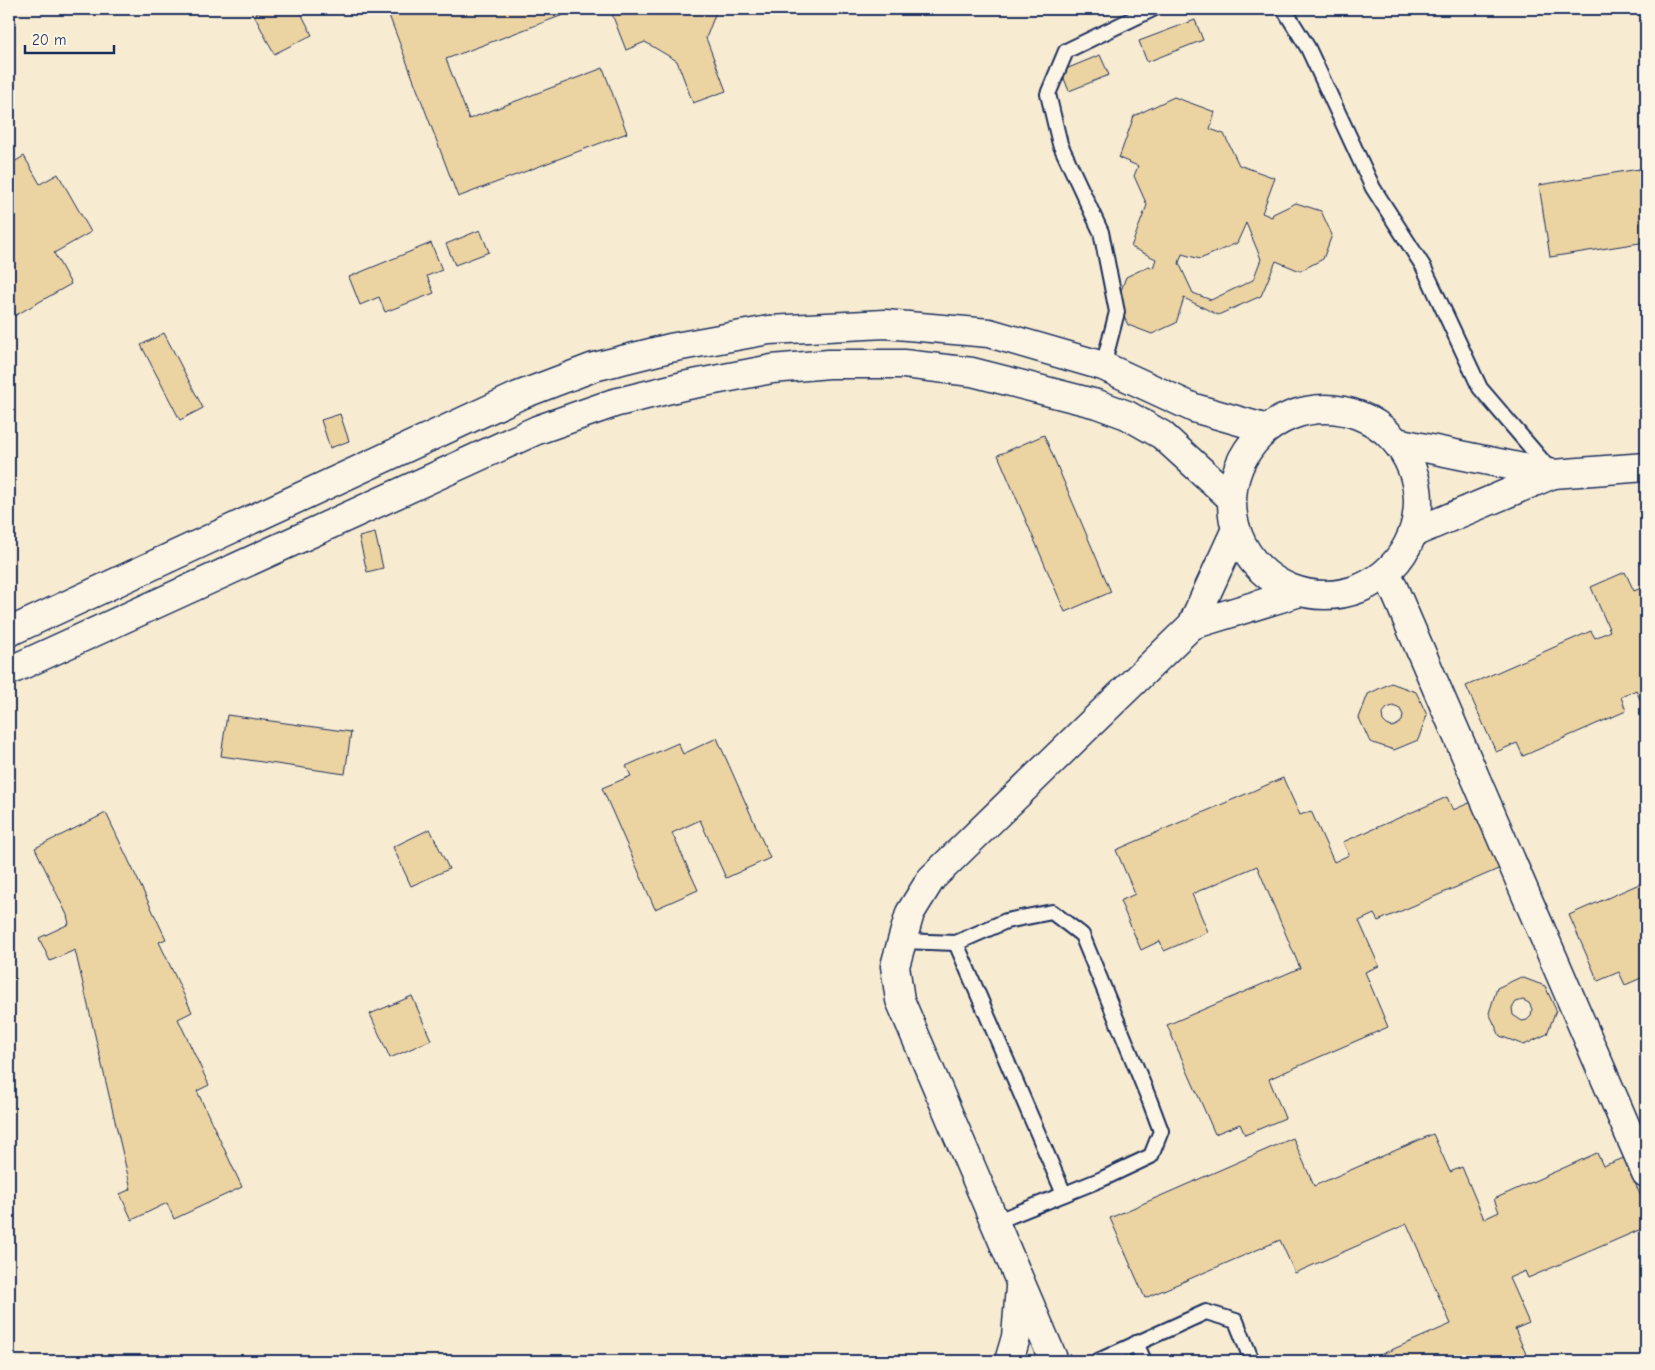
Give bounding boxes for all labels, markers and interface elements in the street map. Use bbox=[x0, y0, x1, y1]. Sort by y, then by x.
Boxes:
scale bar bbox=[25, 22, 114, 54]
text: 20 m bbox=[32, 31, 66, 49]

